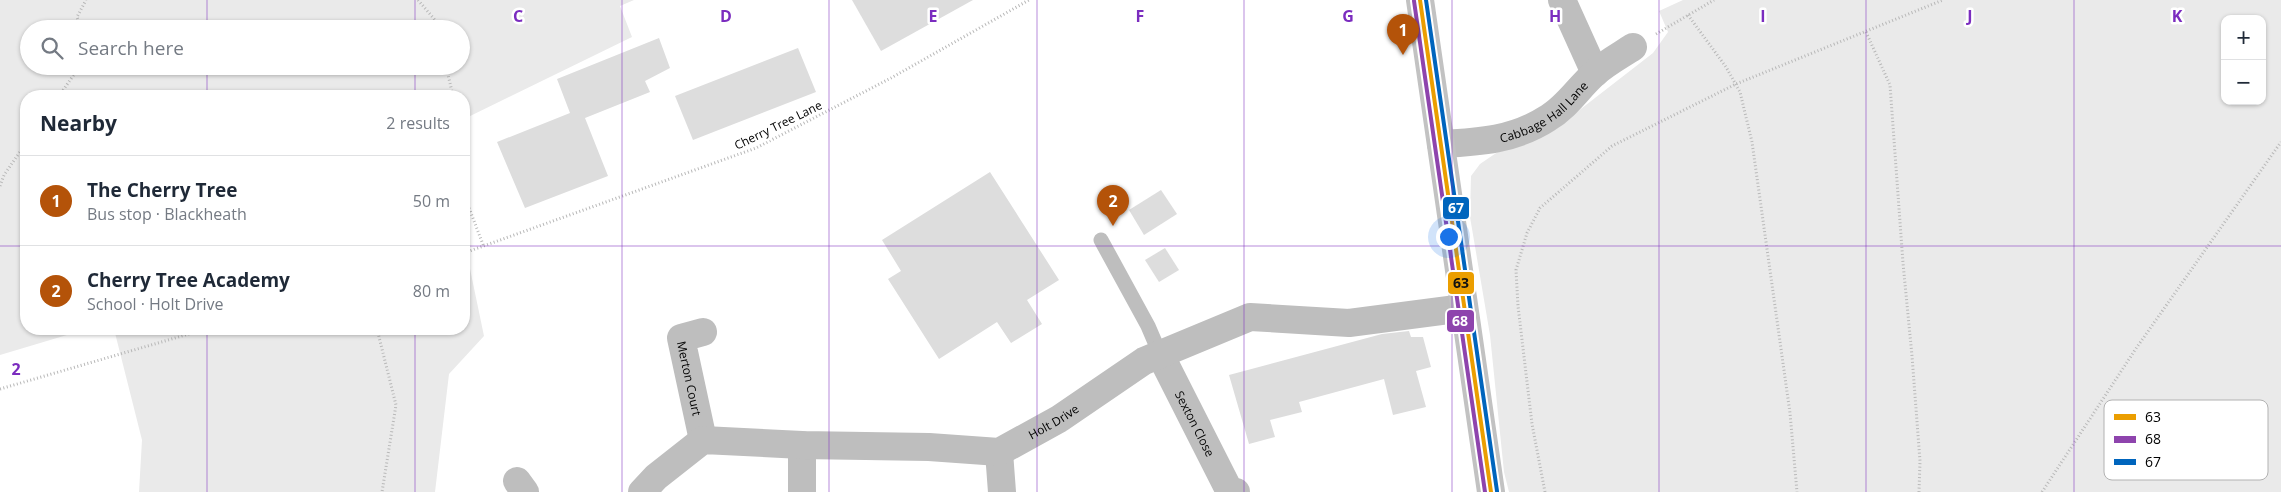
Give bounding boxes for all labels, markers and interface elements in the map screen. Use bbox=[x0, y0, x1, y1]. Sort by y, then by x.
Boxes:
text: C bbox=[513, 5, 523, 27]
text: D bbox=[720, 5, 732, 27]
text: E bbox=[929, 5, 938, 27]
text: F bbox=[1136, 5, 1144, 27]
text: G bbox=[1342, 5, 1354, 27]
text: H bbox=[1549, 5, 1561, 27]
text: I bbox=[1760, 5, 1766, 27]
text: J bbox=[1965, 5, 1973, 27]
text: K bbox=[2172, 5, 2183, 27]
pin: 1 bbox=[1387, 14, 1419, 55]
map controls bbox=[2221, 15, 2266, 105]
button: + bbox=[2221, 15, 2266, 60]
search box bbox=[20, 20, 470, 75]
icon: search bbox=[38, 34, 66, 62]
text: Search here bbox=[78, 35, 184, 61]
button: − bbox=[2221, 60, 2266, 105]
street label: Cabbage Hall Lane bbox=[1498, 77, 1592, 146]
street label: Cherry Tree Lane bbox=[731, 96, 825, 154]
text: Nearby bbox=[40, 109, 117, 137]
text: 2 results bbox=[386, 112, 450, 134]
text: The Cherry Tree bbox=[87, 177, 238, 203]
pin: 2 bbox=[1097, 185, 1129, 226]
text: 1 bbox=[51, 190, 61, 212]
text: 50 m bbox=[413, 190, 450, 212]
line badge: 67 bbox=[1442, 196, 1470, 220]
text: 67 bbox=[1448, 198, 1464, 217]
text: Bus stop · Blackheath bbox=[87, 203, 247, 225]
your location bbox=[1436, 224, 1462, 250]
text: Cherry Tree Academy bbox=[87, 267, 290, 293]
line badge: 63 bbox=[1447, 271, 1475, 295]
text: 63 bbox=[1453, 273, 1469, 292]
text: 2 bbox=[51, 280, 61, 302]
text: 80 m bbox=[413, 280, 450, 302]
text: School · Holt Drive bbox=[87, 293, 224, 315]
line badge: 68 bbox=[1446, 309, 1475, 333]
text: 68 bbox=[1452, 311, 1468, 330]
street label: Merton Court bbox=[673, 339, 706, 417]
text: 2 bbox=[11, 358, 21, 380]
street label: Sexton Close bbox=[1171, 388, 1219, 460]
street label: Holt Drive bbox=[1025, 400, 1082, 443]
legend bbox=[2104, 400, 2268, 480]
text: 63 bbox=[2145, 407, 2161, 426]
text: 68 bbox=[2145, 429, 2161, 448]
text: 67 bbox=[2145, 452, 2161, 471]

